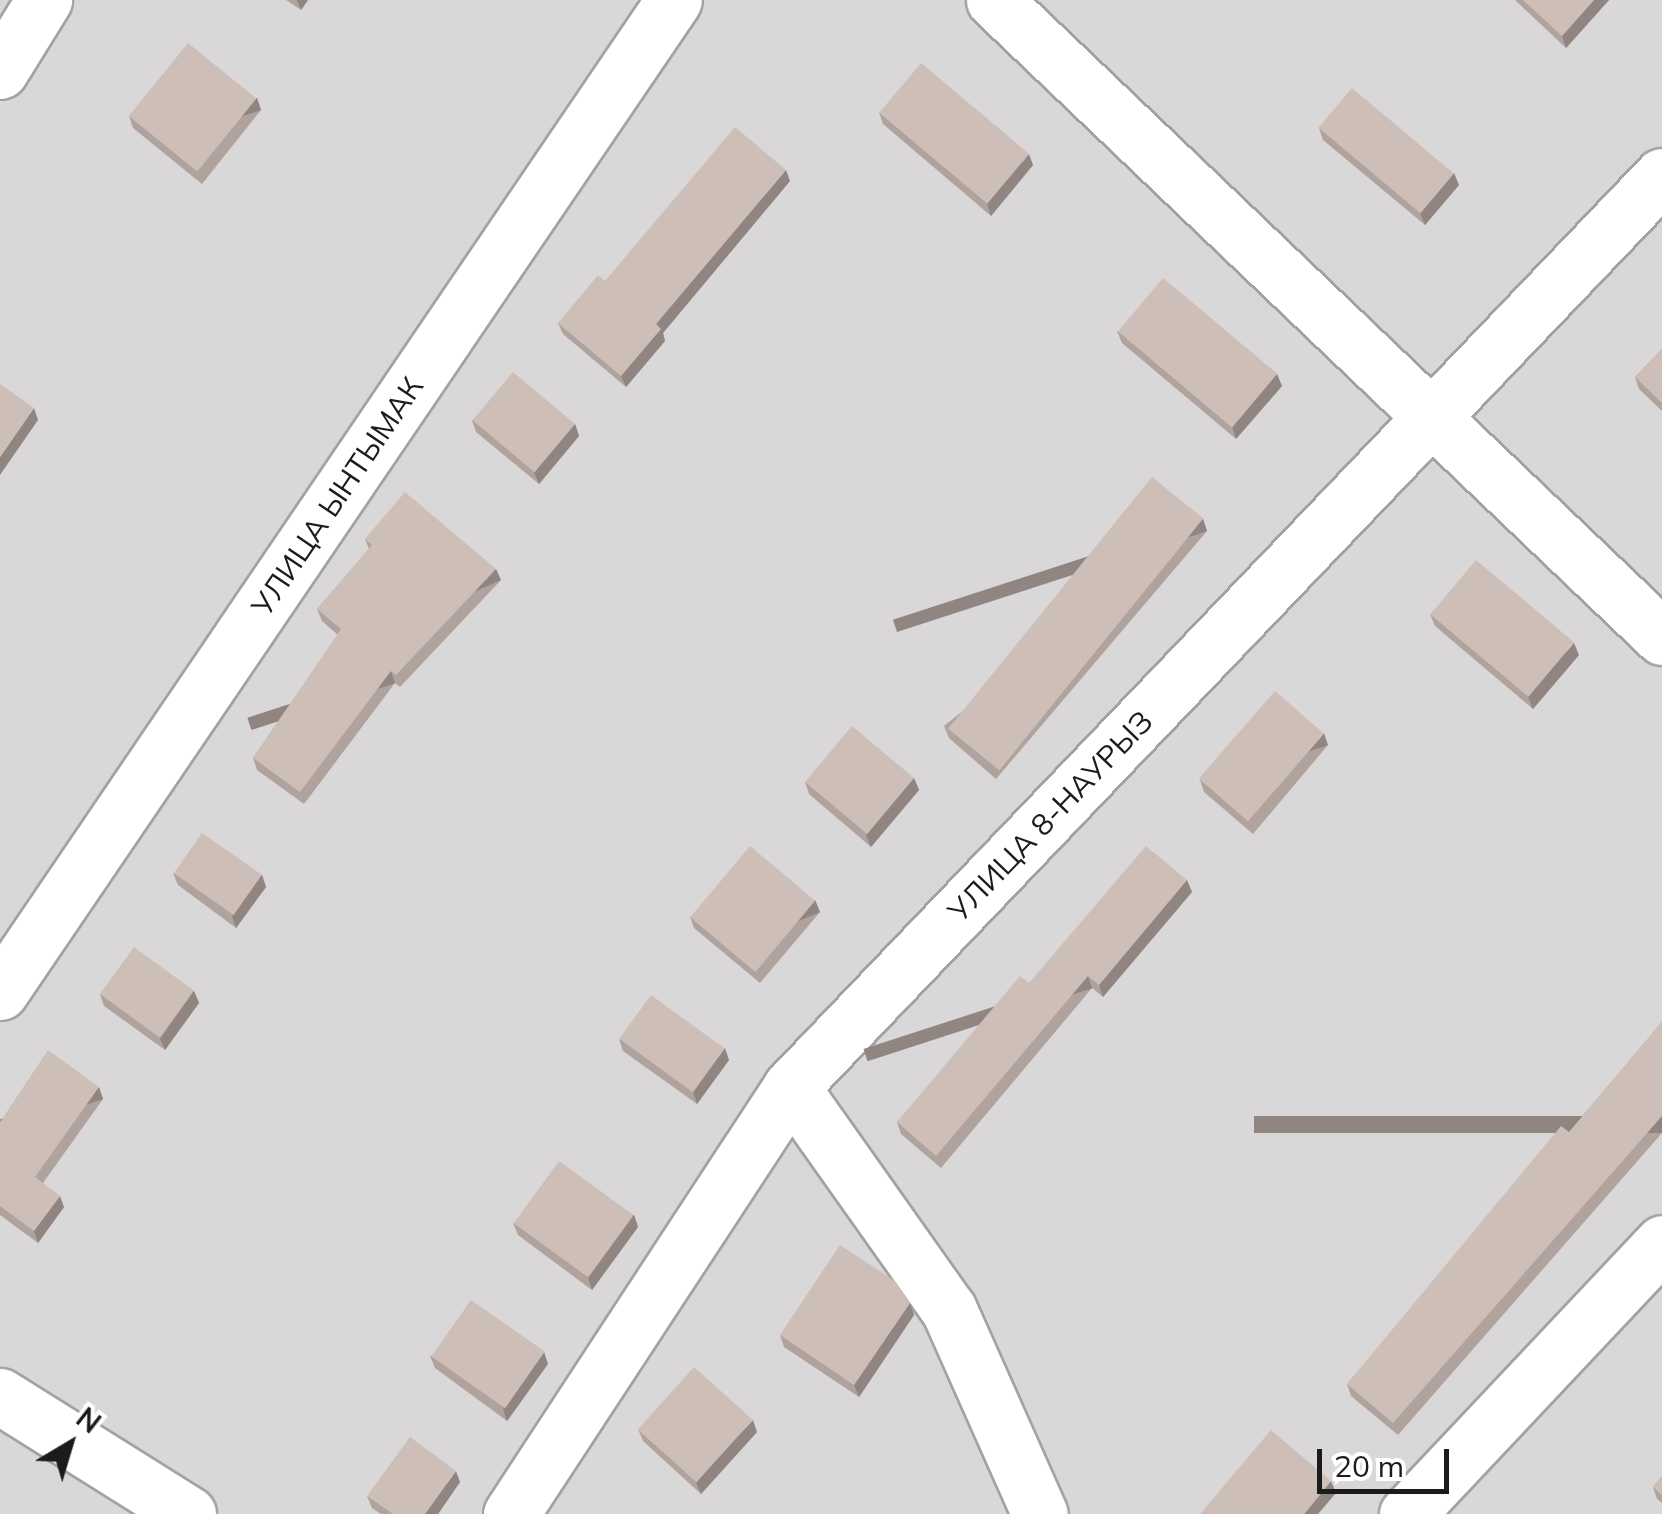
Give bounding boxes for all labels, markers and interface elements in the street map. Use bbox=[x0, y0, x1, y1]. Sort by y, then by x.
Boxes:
street label: УЛИЦА ЫНТЫМАК bbox=[244, 370, 430, 622]
street label: УЛИЦА 8-НАУРЫЗ bbox=[940, 703, 1160, 929]
north arrow bbox=[20, 1394, 120, 1494]
text: N bbox=[70, 1400, 108, 1440]
scale bar bbox=[1322, 1429, 1454, 1491]
text: 20 m bbox=[1334, 1447, 1404, 1485]

